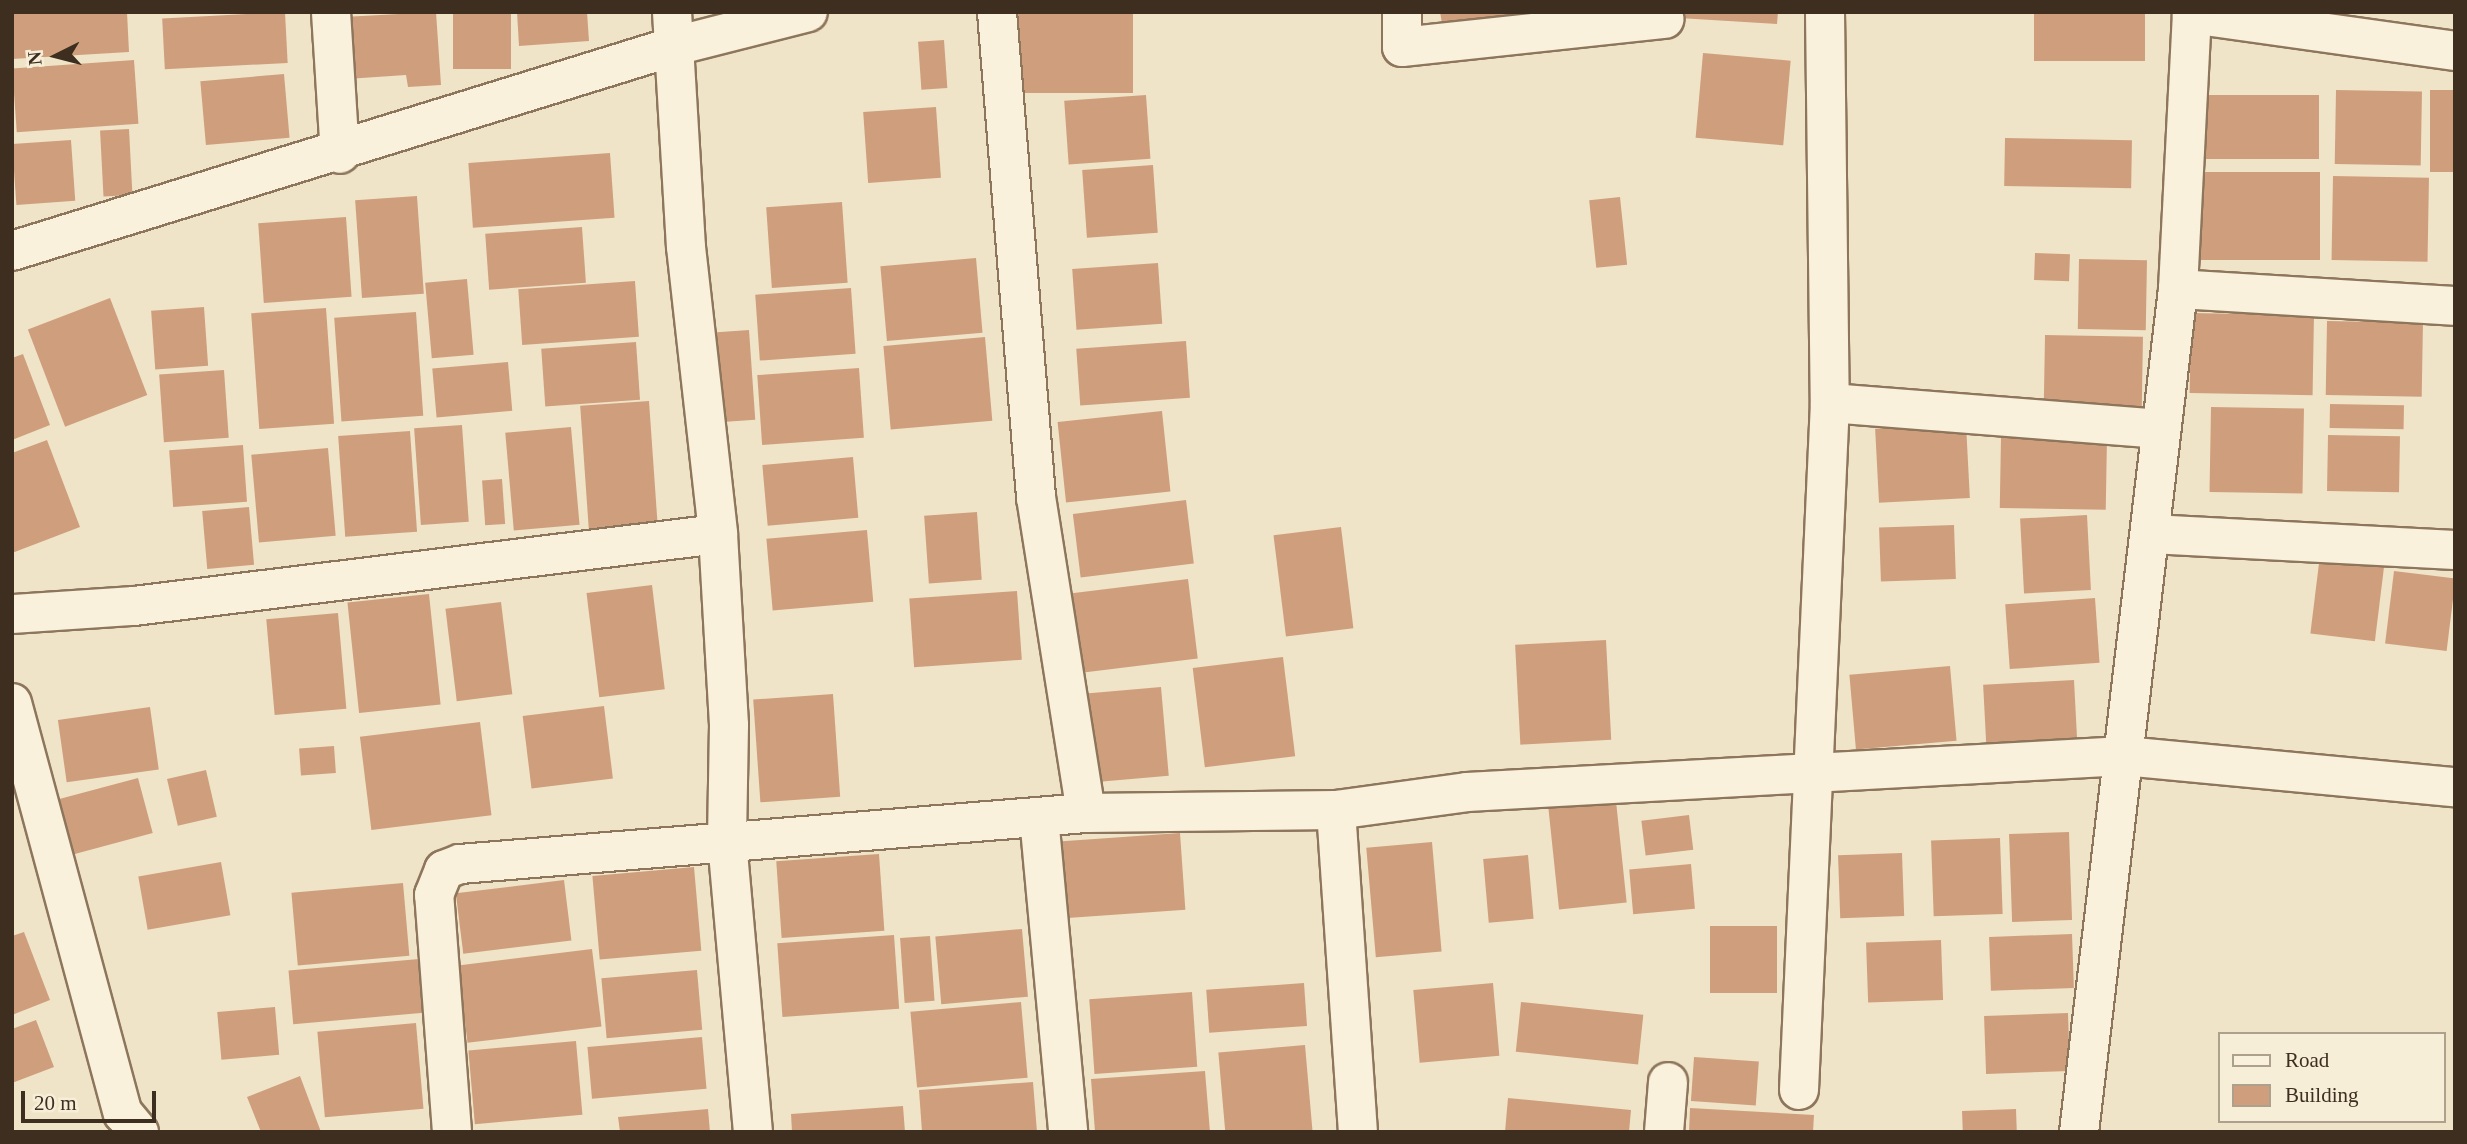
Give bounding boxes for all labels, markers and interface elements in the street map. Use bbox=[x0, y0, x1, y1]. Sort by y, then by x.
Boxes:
north arrow bbox=[21, 21, 91, 91]
text: N bbox=[23, 50, 46, 66]
legend bbox=[2218, 1032, 2446, 1123]
text: Road bbox=[2285, 1048, 2329, 1072]
scale bar bbox=[24, 1078, 159, 1122]
text: Building bbox=[2285, 1083, 2359, 1107]
text: 20 m bbox=[34, 1091, 77, 1115]

